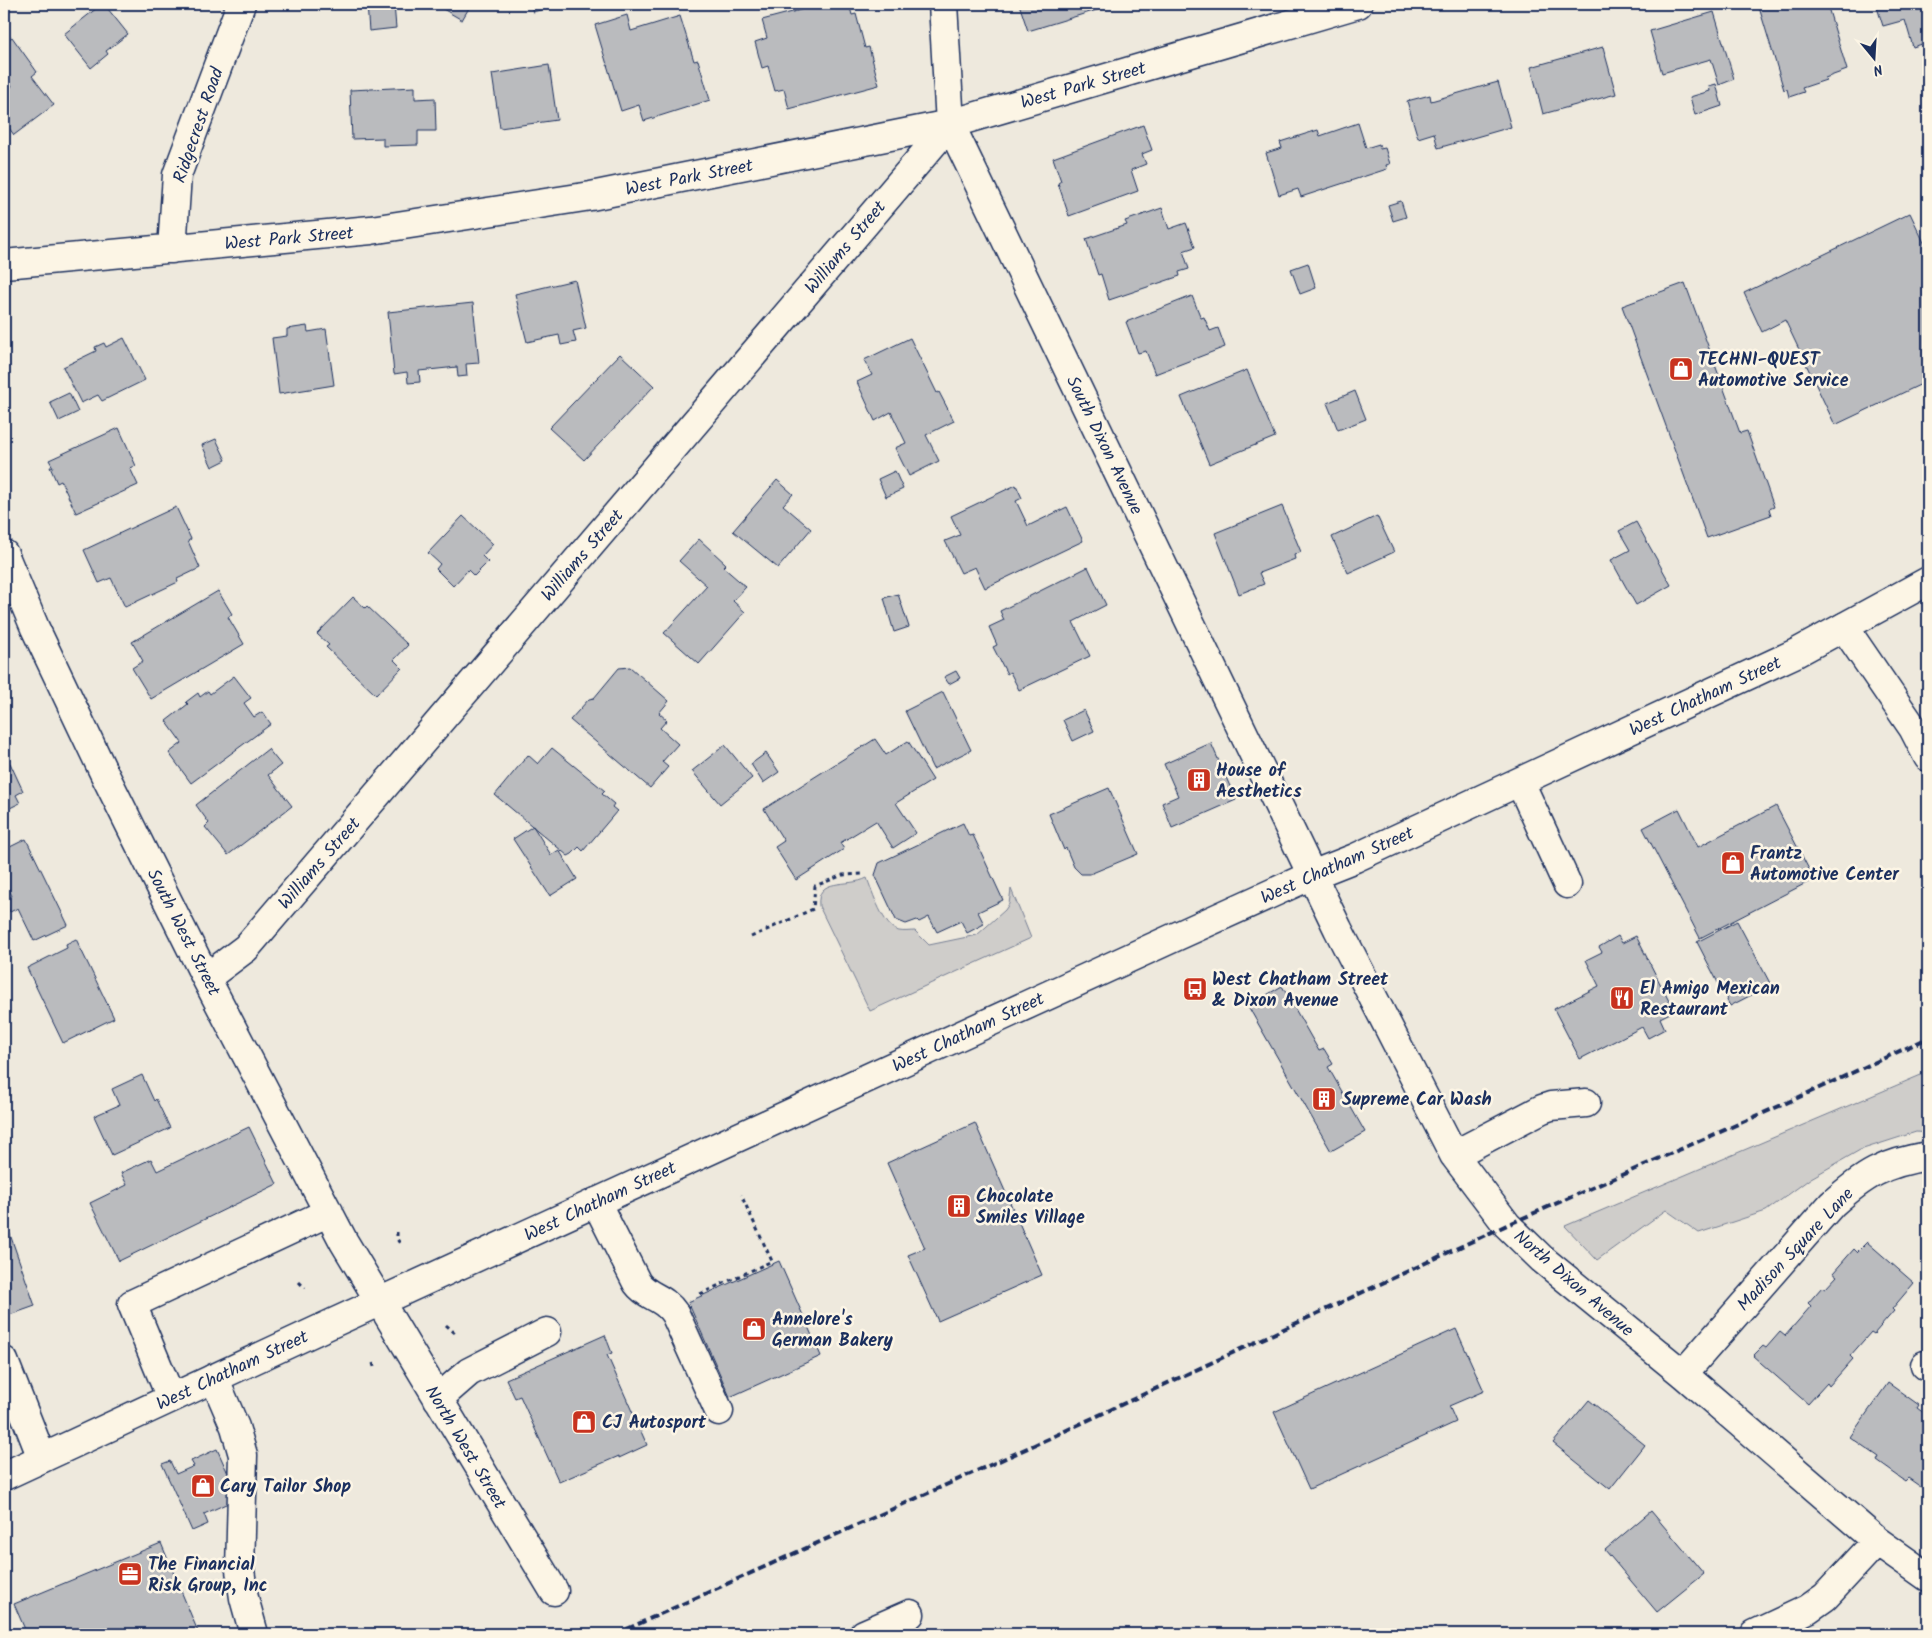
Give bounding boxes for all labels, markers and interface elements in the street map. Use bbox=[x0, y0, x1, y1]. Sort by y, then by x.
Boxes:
north arrow bbox=[1850, 32, 1900, 82]
street label: West Park Street bbox=[1017, 54, 1151, 118]
text: N bbox=[1870, 58, 1885, 81]
street label: Ridgecrest Road bbox=[166, 63, 233, 187]
street label: West Park Street bbox=[623, 152, 757, 205]
street label: Williams Street bbox=[798, 194, 895, 301]
street label: West Park Street bbox=[223, 219, 356, 260]
place label: TECHNI-QUEST Automotive Service bbox=[1698, 346, 1849, 396]
shop icon: TECHNI-QUEST Automotive Service bbox=[1668, 356, 1694, 382]
street label: South Dixon Avenue bbox=[1057, 371, 1150, 520]
street label: Williams Street bbox=[535, 502, 632, 609]
street label: West Chatham Street bbox=[1625, 649, 1788, 745]
place label: House of Aesthetics bbox=[1216, 757, 1302, 807]
building icon: House of Aesthetics bbox=[1186, 767, 1212, 793]
street label: Williams Street bbox=[272, 810, 369, 917]
street label: West Chatham Street bbox=[1256, 819, 1420, 913]
place label: Frantz Automotive Center bbox=[1750, 840, 1900, 890]
shop icon: Frantz Automotive Center bbox=[1720, 850, 1746, 876]
street label: South West Street bbox=[138, 864, 228, 1002]
place label: West Chatham Street & Dixon Avenue bbox=[1212, 966, 1389, 1016]
place label: El Amigo Mexican Restaurant bbox=[1640, 975, 1780, 1025]
bus stop icon: West Chatham Street & Dixon Avenue bbox=[1182, 976, 1208, 1002]
street label: West Chatham Street bbox=[888, 985, 1051, 1081]
restaurant icon: El Amigo Mexican Restaurant bbox=[1609, 985, 1635, 1011]
building icon: Supreme Car Wash bbox=[1311, 1086, 1337, 1112]
place label: Supreme Car Wash bbox=[1342, 1086, 1492, 1115]
street label: West Chatham Street bbox=[520, 1154, 683, 1250]
street label: Madison Square Lane bbox=[1731, 1181, 1862, 1319]
place label: Chocolate Smiles Village bbox=[976, 1183, 1085, 1233]
building icon: Chocolate Smiles Village bbox=[946, 1193, 972, 1219]
street label: North Dixon Avenue bbox=[1506, 1223, 1640, 1345]
place label: Annelore's German Bakery bbox=[772, 1306, 893, 1356]
shop icon: Annelore's German Bakery bbox=[741, 1316, 767, 1342]
street label: West Chatham Street bbox=[152, 1323, 315, 1419]
street label: North West Street bbox=[416, 1380, 514, 1516]
shop icon: CJ Autosport bbox=[571, 1409, 597, 1435]
place label: CJ Autosport bbox=[602, 1409, 707, 1438]
shop icon: Cary Tailor Shop bbox=[190, 1473, 216, 1499]
place label: Cary Tailor Shop bbox=[220, 1473, 351, 1502]
place label: The Financial Risk Group, Inc bbox=[148, 1551, 268, 1601]
office icon: The Financial Risk Group, Inc bbox=[117, 1561, 143, 1587]

